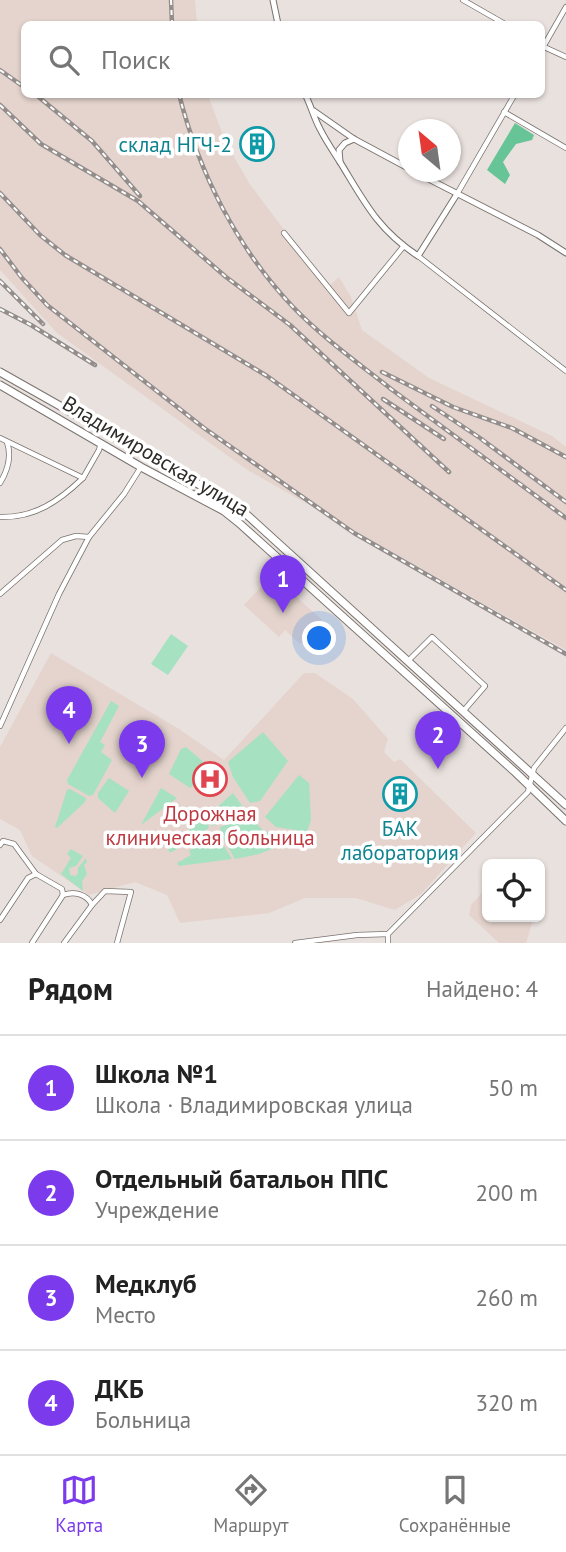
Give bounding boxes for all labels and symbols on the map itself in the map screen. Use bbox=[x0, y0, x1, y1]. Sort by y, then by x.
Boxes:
north arrow bbox=[398, 119, 461, 182]
building icon: склад НГЧ-2 bbox=[238, 125, 276, 163]
place label: склад НГЧ-2 bbox=[119, 131, 232, 158]
street label: Владимировская улица bbox=[58, 390, 254, 522]
pin: 1 bbox=[260, 555, 306, 613]
your location bbox=[302, 621, 336, 655]
pin: 4 bbox=[46, 686, 92, 744]
pin: 2 bbox=[415, 711, 461, 769]
pin: 3 bbox=[119, 720, 165, 778]
hospital icon: Дорожная клиническая больница bbox=[191, 760, 229, 798]
building icon: БАК лаборатория bbox=[381, 775, 419, 813]
place label: Дорожная клиническая больница bbox=[105, 800, 315, 851]
place label: БАК лаборатория bbox=[340, 815, 459, 866]

